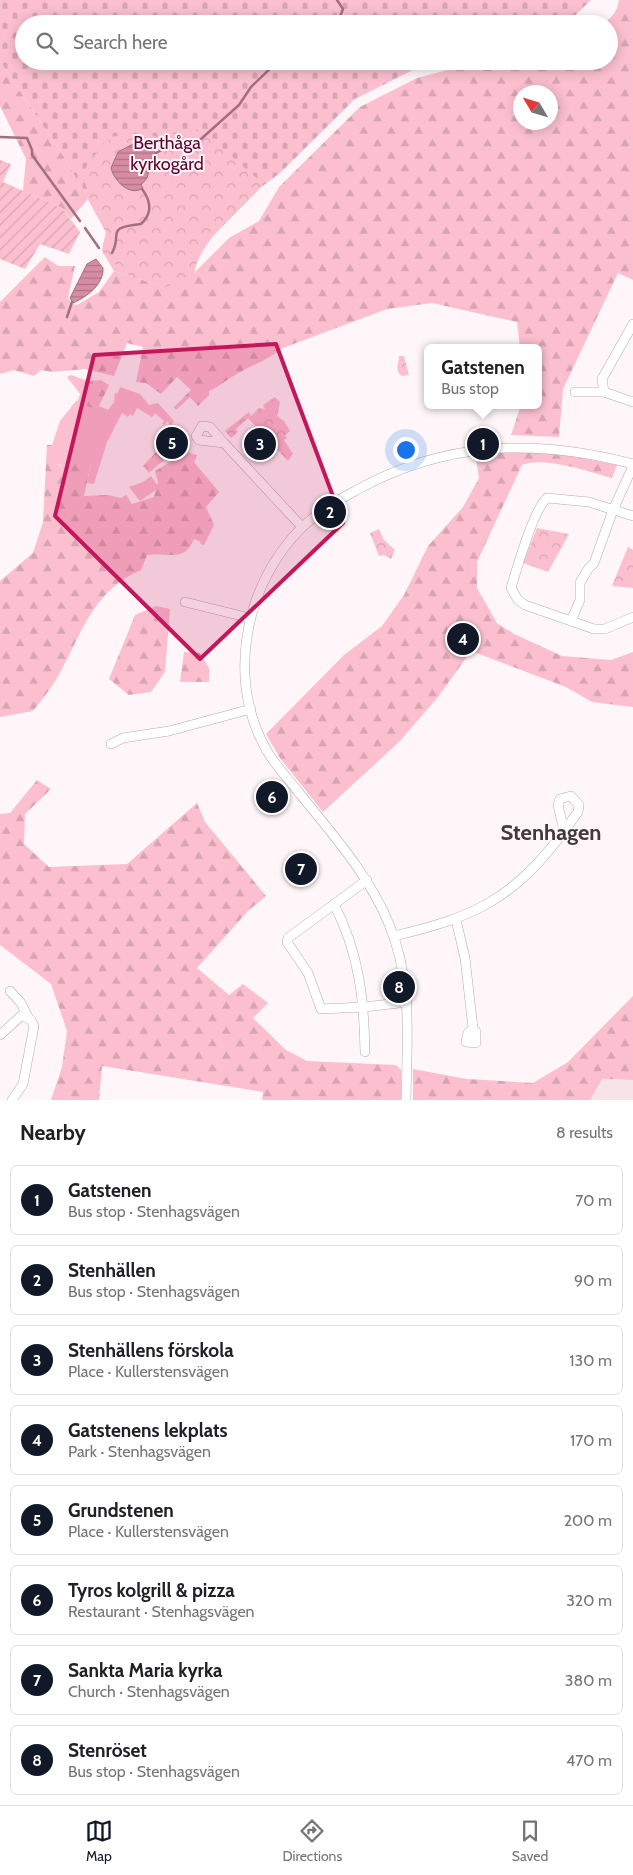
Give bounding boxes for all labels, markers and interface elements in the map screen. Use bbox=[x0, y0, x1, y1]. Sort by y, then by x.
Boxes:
search box bbox=[15, 15, 618, 70]
icon: search bbox=[33, 29, 61, 57]
text: Search here bbox=[73, 31, 167, 54]
north arrow bbox=[513, 85, 558, 130]
park label: Berthåga kyrkogård bbox=[130, 132, 204, 175]
popup bbox=[424, 344, 542, 409]
text: Gatstenen bbox=[441, 356, 525, 379]
text: Bus stop bbox=[441, 379, 499, 398]
pin: 5 bbox=[156, 424, 188, 462]
pin: 3 bbox=[244, 425, 276, 463]
pin: 1 bbox=[467, 425, 499, 463]
your location bbox=[393, 437, 419, 463]
pin: 2 bbox=[314, 493, 346, 531]
pin: 4 bbox=[447, 620, 479, 658]
pin: 6 bbox=[256, 778, 288, 816]
district label: Stenhagen bbox=[500, 819, 602, 846]
pin: 7 bbox=[285, 850, 317, 888]
pin: 8 bbox=[383, 968, 415, 1006]
text: Nearby bbox=[20, 1120, 86, 1145]
text: 8 results bbox=[556, 1123, 613, 1142]
text: Gatstenen bbox=[68, 1179, 152, 1202]
text: 1 bbox=[34, 1191, 40, 1210]
text: 70 m bbox=[575, 1191, 612, 1210]
text: Bus stop · Stenhagsvägen bbox=[68, 1202, 240, 1221]
text: Stenhällen bbox=[68, 1259, 156, 1282]
text: 2 bbox=[33, 1271, 41, 1290]
text: 90 m bbox=[574, 1271, 612, 1290]
text: Bus stop · Stenhagsvägen bbox=[68, 1282, 240, 1301]
text: Stenhällens förskola bbox=[68, 1339, 234, 1362]
text: 3 bbox=[33, 1351, 41, 1370]
text: 130 m bbox=[569, 1351, 612, 1370]
text: Place · Kullerstensvägen bbox=[68, 1362, 229, 1381]
text: Gatstenens lekplats bbox=[68, 1419, 228, 1442]
text: 4 bbox=[32, 1431, 42, 1450]
text: 170 m bbox=[570, 1431, 612, 1450]
text: Park · Stenhagsvägen bbox=[68, 1442, 211, 1461]
text: Grundstenen bbox=[68, 1499, 174, 1522]
text: 5 bbox=[33, 1511, 41, 1530]
text: 200 m bbox=[564, 1511, 612, 1530]
text: Place · Kullerstensvägen bbox=[68, 1522, 229, 1541]
text: Tyros kolgrill & pizza bbox=[68, 1579, 235, 1602]
text: 6 bbox=[33, 1591, 42, 1610]
text: 320 m bbox=[566, 1591, 612, 1610]
text: Restaurant · Stenhagsvägen bbox=[68, 1602, 255, 1621]
text: Sankta Maria kyrka bbox=[68, 1659, 222, 1682]
text: 7 bbox=[33, 1671, 41, 1690]
text: 380 m bbox=[565, 1671, 612, 1690]
text: Church · Stenhagsvägen bbox=[68, 1682, 230, 1701]
text: Stenröset bbox=[68, 1739, 147, 1762]
text: 8 bbox=[32, 1751, 42, 1770]
text: 470 m bbox=[566, 1751, 612, 1770]
text: Bus stop · Stenhagsvägen bbox=[68, 1762, 240, 1781]
tab: Map bbox=[85, 1817, 113, 1865]
tab: Directions bbox=[282, 1817, 342, 1865]
tab: Saved bbox=[512, 1817, 548, 1865]

